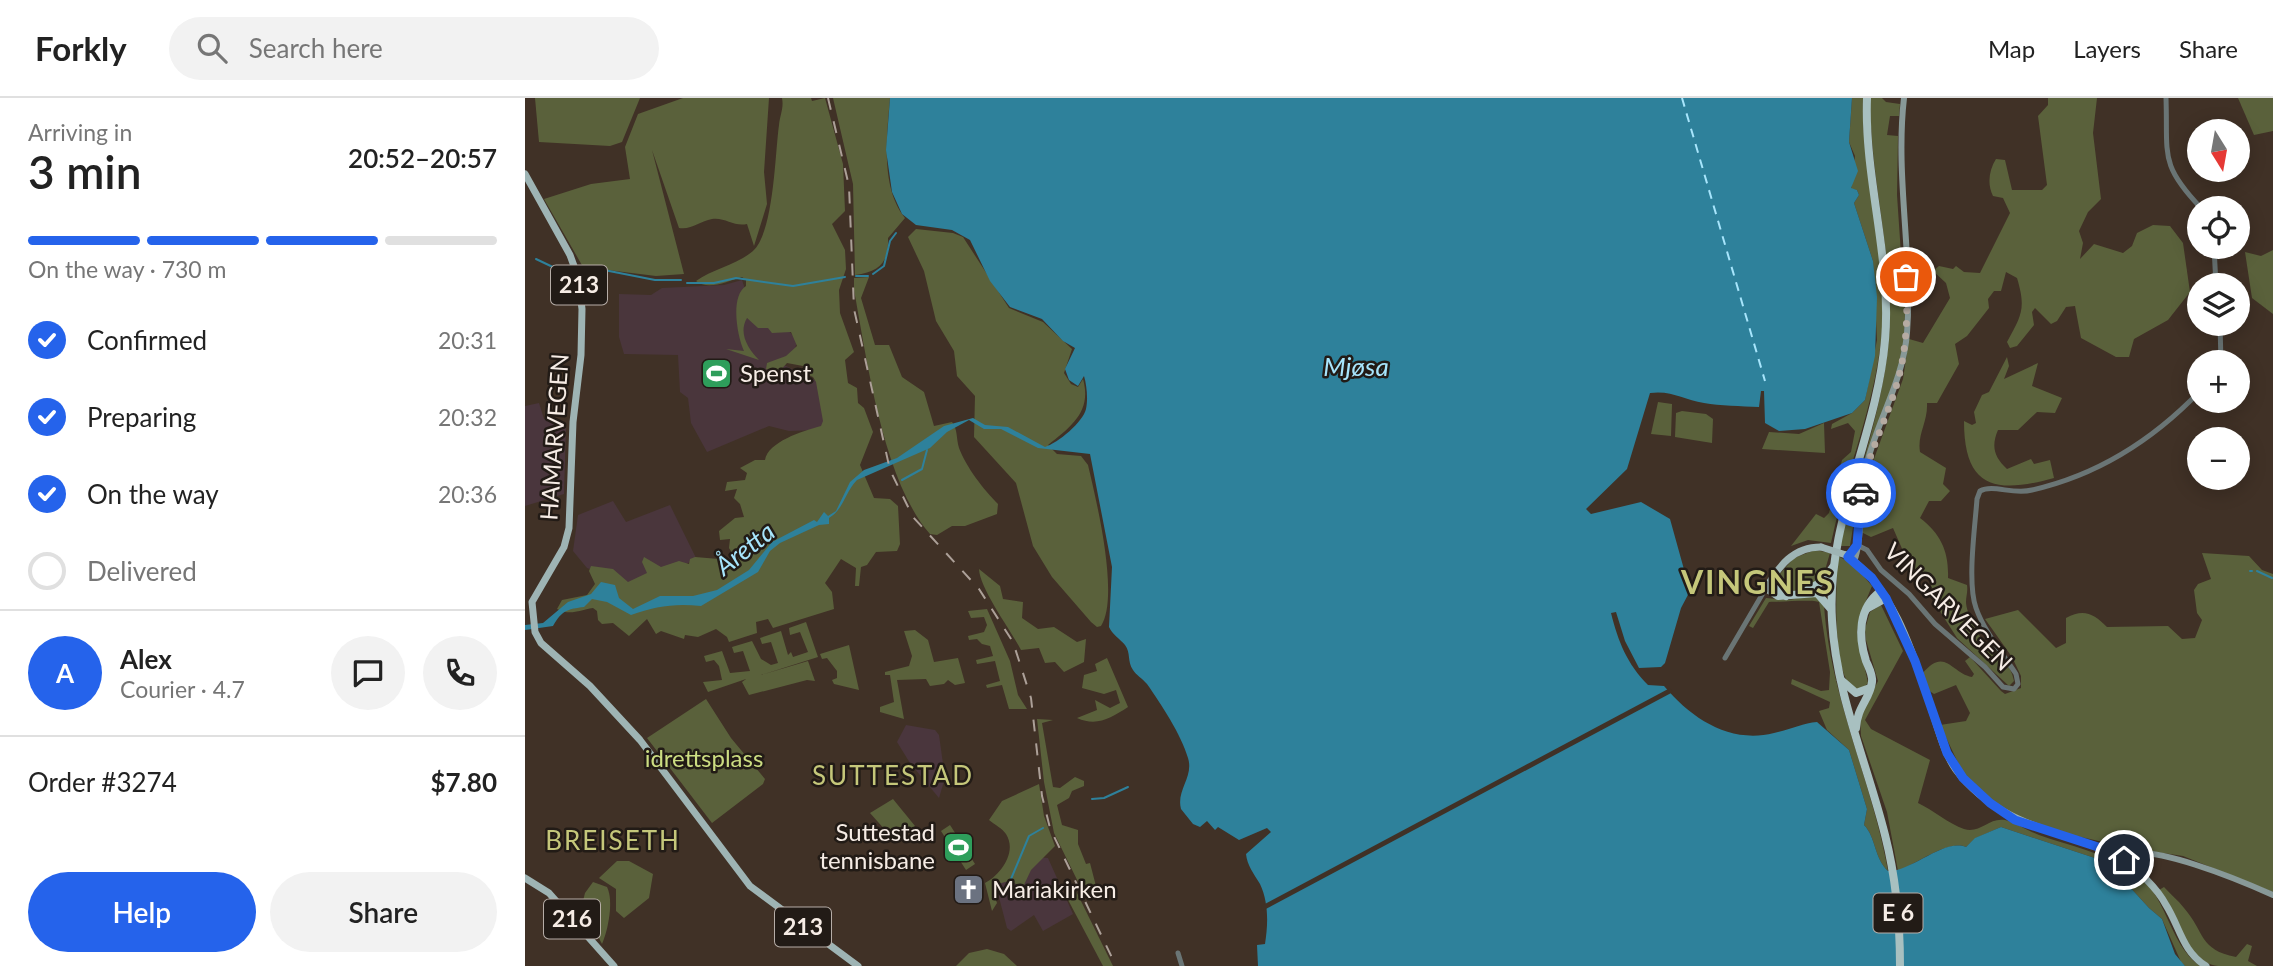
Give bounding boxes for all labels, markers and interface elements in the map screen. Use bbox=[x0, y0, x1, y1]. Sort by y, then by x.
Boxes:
search box bbox=[169, 17, 659, 80]
text: Forkly bbox=[35, 28, 127, 68]
icon: search bbox=[193, 29, 231, 67]
text: Search here bbox=[249, 32, 383, 64]
text: Map bbox=[1988, 34, 2035, 63]
text: Layers bbox=[2073, 34, 2141, 63]
text: Share bbox=[2179, 34, 2238, 63]
text: Arriving in bbox=[28, 118, 132, 146]
north arrow bbox=[2187, 119, 2251, 182]
map controls bbox=[2187, 119, 2250, 490]
text: 20:52–20:57 bbox=[348, 142, 497, 174]
text: 3 min bbox=[28, 144, 142, 199]
button: locate bbox=[2187, 196, 2250, 259]
pin bbox=[1876, 247, 1936, 307]
text: On the way · 730 m bbox=[28, 255, 227, 283]
icon: bag bbox=[1887, 258, 1925, 296]
road number: 213 bbox=[551, 266, 607, 304]
button: layers bbox=[2187, 273, 2250, 336]
icon: check bbox=[28, 321, 66, 359]
text: Confirmed bbox=[87, 324, 207, 356]
text: 20:31 bbox=[438, 326, 497, 354]
water label: Mjøsa bbox=[1323, 350, 1389, 382]
button: + bbox=[2187, 350, 2250, 413]
street label: HAMARVEGEN bbox=[533, 353, 574, 521]
sports icon: Spenst bbox=[700, 357, 734, 391]
place label: Spenst bbox=[740, 358, 812, 387]
icon: check bbox=[28, 398, 66, 436]
text: Preparing bbox=[87, 401, 196, 433]
text: 20:32 bbox=[438, 403, 497, 431]
button: − bbox=[2187, 427, 2250, 490]
courier bbox=[1826, 458, 1896, 528]
icon: car bbox=[1842, 474, 1880, 512]
icon: check bbox=[28, 475, 66, 513]
text: On the way bbox=[87, 478, 219, 510]
text: 20:36 bbox=[438, 480, 497, 508]
water label: Åretta bbox=[707, 515, 781, 582]
street label: VINGARVEGEN bbox=[1879, 536, 2019, 676]
text: Delivered bbox=[87, 555, 197, 587]
district label: VINGNES bbox=[1680, 562, 1835, 601]
button: chat bbox=[331, 636, 405, 710]
button: phone bbox=[423, 636, 497, 710]
text: Alex bbox=[120, 643, 172, 675]
text: A bbox=[56, 657, 74, 689]
text: Courier · 4.7 bbox=[120, 675, 245, 703]
park label: idrettsplass bbox=[645, 743, 763, 772]
district label: SUTTESTAD bbox=[812, 759, 974, 791]
text: Order #3274 bbox=[28, 766, 177, 798]
text: $7.80 bbox=[431, 766, 497, 798]
place label: Suttestad tennisbane bbox=[819, 817, 935, 874]
district label: BREISETH bbox=[545, 824, 681, 856]
sports icon: Suttestad tennisbane bbox=[941, 830, 975, 864]
pin bbox=[2094, 830, 2154, 890]
icon: home bbox=[2105, 841, 2143, 879]
button: Help bbox=[28, 872, 256, 952]
button: Share bbox=[270, 872, 497, 952]
church icon: Mariakirken bbox=[952, 873, 986, 907]
place label: Mariakirken bbox=[992, 874, 1117, 903]
road number: E 6 bbox=[1873, 894, 1923, 932]
road number: 216 bbox=[544, 900, 600, 939]
road number: 213 bbox=[775, 908, 831, 946]

